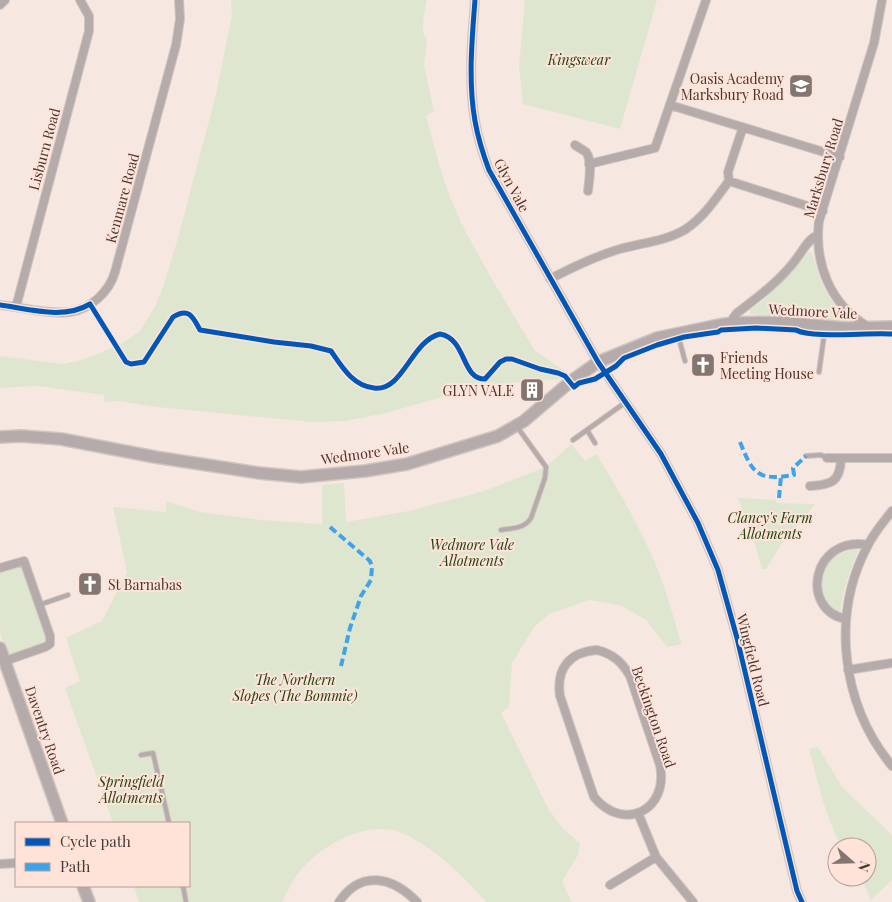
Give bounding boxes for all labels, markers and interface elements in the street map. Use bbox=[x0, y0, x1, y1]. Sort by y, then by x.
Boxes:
park label: Kingswear bbox=[547, 50, 611, 69]
place label: Oasis Academy Marksbury Road bbox=[681, 69, 784, 104]
school or university icon: Oasis Academy Marksbury Road bbox=[788, 73, 814, 99]
street label: Lisburn Road bbox=[24, 106, 64, 192]
street label: Marksbury Road bbox=[799, 116, 847, 220]
street label: Kenmare Road bbox=[101, 151, 143, 245]
street label: Glyn Vale bbox=[490, 155, 534, 215]
street label: Wedmore Vale bbox=[767, 299, 858, 323]
place label: Friends Meeting House bbox=[720, 348, 814, 383]
church icon: Friends Meeting House bbox=[690, 352, 716, 378]
building icon: GLYN VALE bbox=[519, 377, 545, 403]
place label: GLYN VALE bbox=[443, 381, 514, 400]
street label: Wedmore Vale bbox=[319, 437, 410, 469]
park label: Clancy's Farm Allotments bbox=[728, 508, 812, 543]
park label: Wedmore Vale Allotments bbox=[430, 535, 514, 570]
church icon: St Barnabas bbox=[77, 571, 103, 597]
place label: St Barnabas bbox=[108, 575, 182, 594]
street label: Wingfield Road bbox=[732, 611, 774, 708]
street label: Beckington Road bbox=[628, 664, 680, 770]
park label: The Northern Slopes (The Bommie) bbox=[232, 670, 357, 705]
street label: Daventry Road bbox=[21, 683, 69, 777]
park label: Springfield Allotments bbox=[97, 772, 164, 807]
legend bbox=[15, 822, 190, 887]
text: Cycle path bbox=[60, 831, 131, 851]
north arrow bbox=[827, 837, 877, 887]
text: Path bbox=[60, 856, 90, 876]
text: N bbox=[854, 859, 875, 875]

